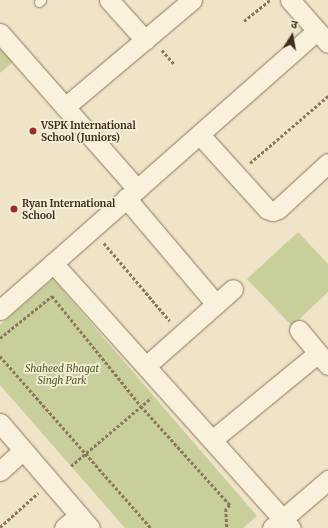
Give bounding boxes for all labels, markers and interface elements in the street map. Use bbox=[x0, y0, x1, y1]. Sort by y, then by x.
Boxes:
north arrow bbox=[272, 16, 312, 56]
text: उ bbox=[290, 17, 299, 32]
place label: VSPK International School (Juniors) bbox=[41, 119, 136, 142]
marker: VSPK International School (Juniors) bbox=[28, 126, 38, 136]
place label: Ryan International School bbox=[22, 197, 115, 220]
marker: Ryan International School bbox=[9, 204, 19, 214]
park label: Shaheed Bhagat Singh Park bbox=[25, 362, 99, 386]

